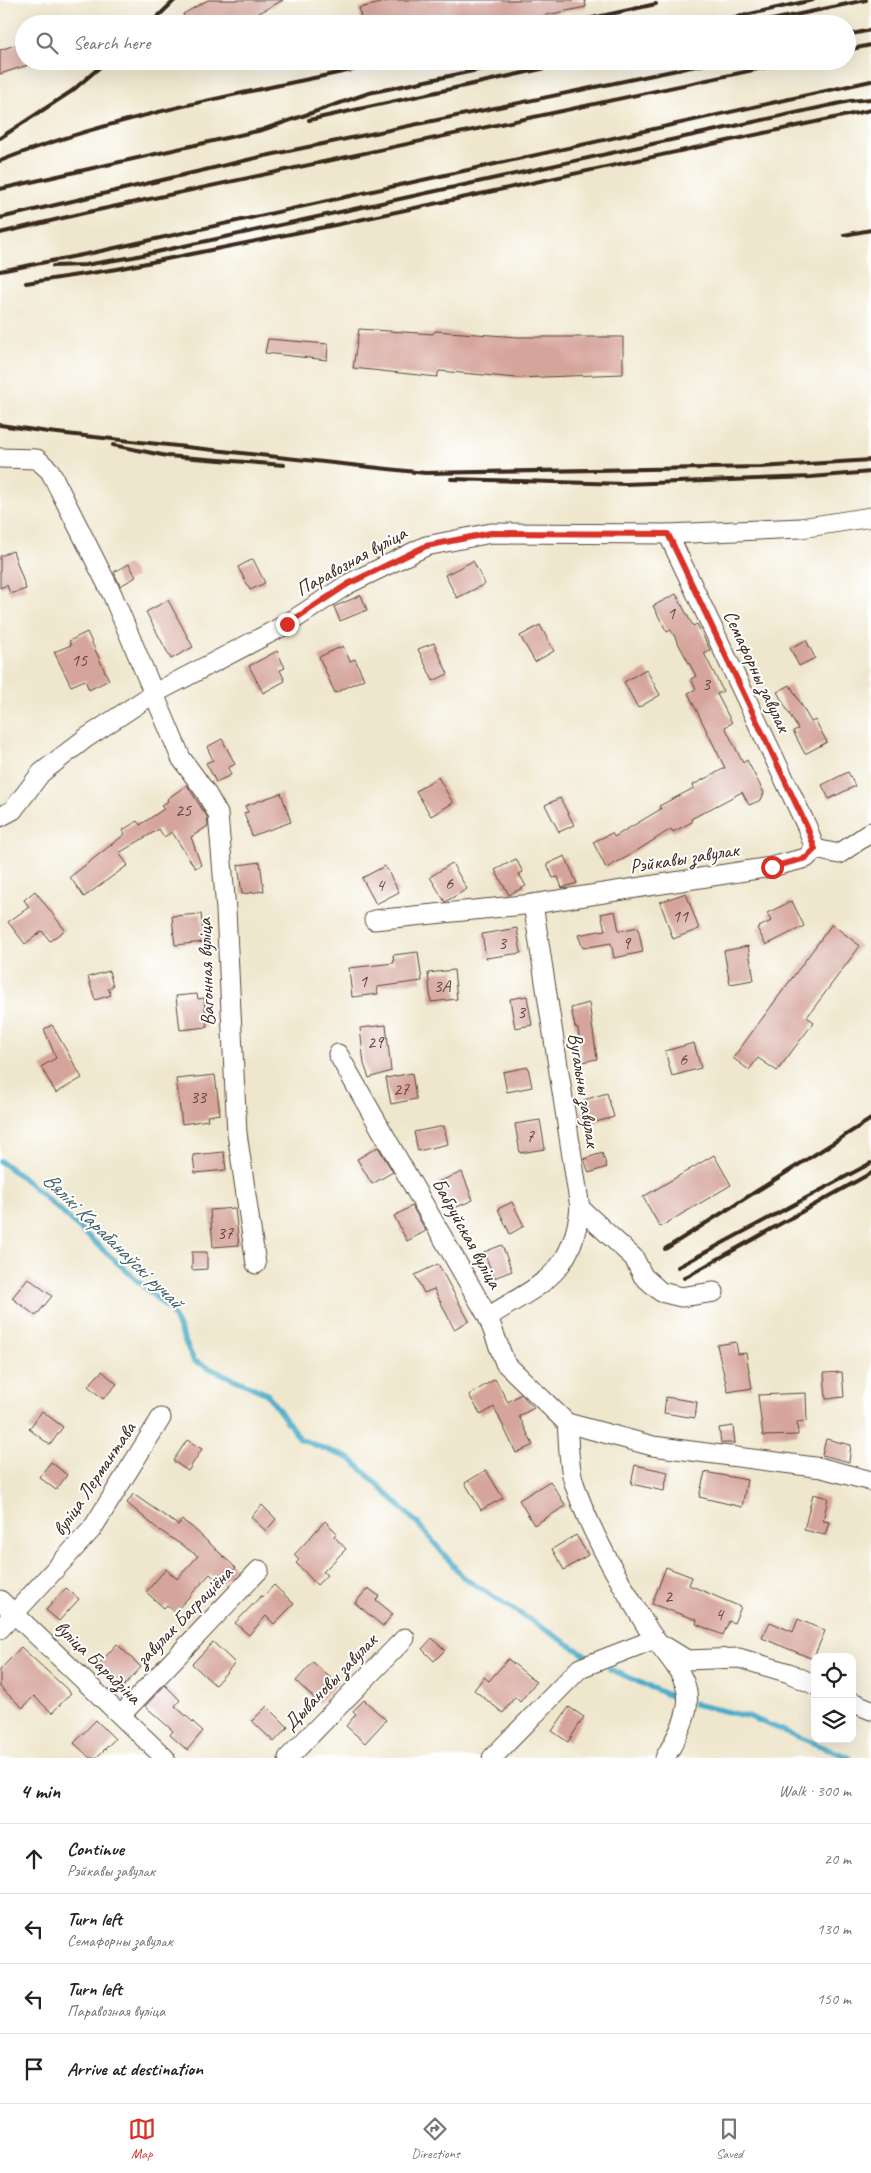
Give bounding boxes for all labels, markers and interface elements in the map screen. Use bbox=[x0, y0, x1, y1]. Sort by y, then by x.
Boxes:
search box bbox=[15, 15, 856, 70]
icon: search bbox=[33, 29, 61, 57]
text: Search here bbox=[73, 31, 150, 55]
street label: Паравозная вуліца bbox=[291, 520, 412, 602]
house number: 1 bbox=[667, 602, 676, 624]
street label: Семафорны завулак bbox=[717, 606, 797, 738]
route end bbox=[276, 613, 299, 636]
house number: 15 bbox=[71, 649, 88, 671]
house number: 3 bbox=[702, 673, 712, 695]
house number: 25 bbox=[175, 799, 192, 821]
street label: Рэйкавы завулак bbox=[628, 837, 742, 880]
route start bbox=[761, 856, 784, 879]
house number: 6 bbox=[445, 872, 454, 894]
house number: 4 bbox=[376, 874, 386, 896]
house number: 11 bbox=[672, 905, 689, 927]
street label: Вагонная вуліца bbox=[192, 916, 220, 1026]
house number: 3 bbox=[498, 932, 508, 954]
house number: 9 bbox=[622, 932, 632, 954]
house number: 1 bbox=[359, 970, 368, 992]
house number: 3А bbox=[433, 975, 452, 997]
house number: 3 bbox=[517, 1001, 527, 1023]
house number: 29 bbox=[367, 1031, 385, 1053]
street label: Вугальны завулак bbox=[562, 1031, 606, 1151]
house number: 6 bbox=[679, 1048, 688, 1070]
house number: 27 bbox=[393, 1078, 410, 1100]
house number: 33 bbox=[190, 1086, 208, 1108]
house number: 7 bbox=[526, 1125, 535, 1147]
water label: Вялікі Карабанаўскі ручай bbox=[37, 1166, 192, 1316]
street label: Бабруйская вуліца bbox=[426, 1173, 508, 1294]
house number: 37 bbox=[217, 1222, 234, 1244]
street label: вуліца Лермантава bbox=[47, 1416, 142, 1541]
street label: завулак Баграціёна bbox=[128, 1560, 239, 1674]
house number: 2 bbox=[664, 1585, 674, 1607]
house number: 4 bbox=[715, 1603, 725, 1625]
street label: вуліца Барадзіна bbox=[49, 1614, 147, 1711]
street label: Дывановы завулак bbox=[278, 1627, 384, 1736]
map controls bbox=[811, 1653, 856, 1743]
button: locate bbox=[811, 1653, 856, 1698]
button: layers bbox=[811, 1698, 856, 1743]
text: 4 min bbox=[20, 1778, 60, 1804]
text: Walk · 300 m bbox=[779, 1781, 851, 1801]
text: Continue bbox=[67, 1837, 124, 1861]
icon: ahead bbox=[20, 1845, 48, 1873]
text: 20 m bbox=[824, 1849, 851, 1869]
text: Рэйкавы завулак bbox=[67, 1861, 155, 1881]
text: Turn left bbox=[67, 1907, 122, 1931]
icon: left bbox=[20, 1915, 48, 1943]
text: 130 m bbox=[817, 1919, 851, 1939]
text: Семафорны завулак bbox=[67, 1931, 173, 1951]
text: Turn left bbox=[67, 1977, 122, 2001]
icon: left bbox=[20, 1985, 48, 2013]
text: 150 m bbox=[817, 1989, 851, 2009]
text: Паравозная вуліца bbox=[67, 2001, 165, 2021]
icon: arrive bbox=[20, 2055, 48, 2083]
text: Arrive at destination bbox=[67, 2057, 203, 2081]
tab: Map bbox=[128, 2115, 156, 2162]
tab: Directions bbox=[411, 2115, 460, 2162]
tab: Saved bbox=[715, 2115, 743, 2162]

